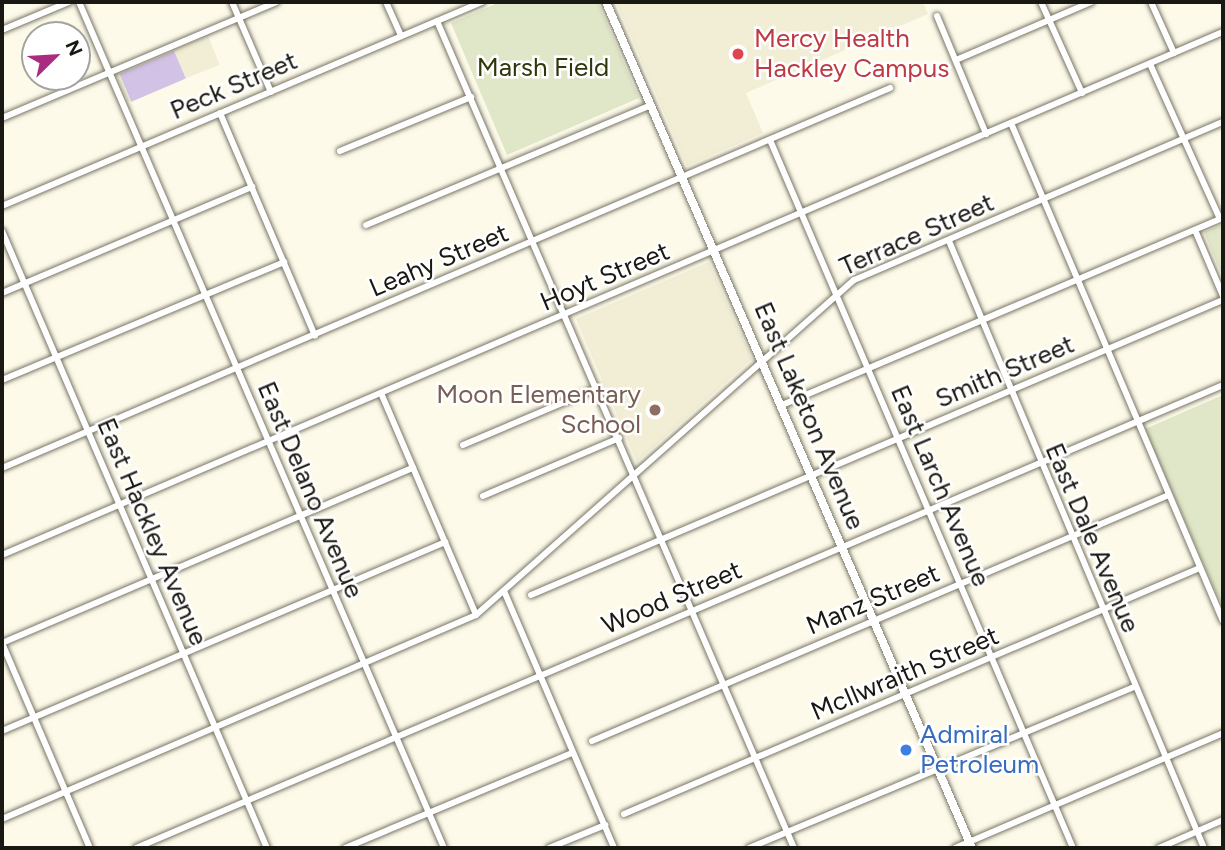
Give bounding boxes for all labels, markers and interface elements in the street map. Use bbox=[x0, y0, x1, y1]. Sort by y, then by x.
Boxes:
north arrow bbox=[21, 21, 91, 91]
place label: Mercy Health Hackley Campus bbox=[754, 23, 949, 84]
text: N bbox=[60, 37, 87, 59]
marker: Mercy Health Hackley Campus bbox=[728, 44, 748, 64]
street label: Peck Street bbox=[166, 45, 302, 127]
park label: Marsh Field bbox=[477, 52, 609, 84]
street label: Terrace Street bbox=[835, 187, 999, 283]
street label: Leahy Street bbox=[365, 218, 513, 304]
street label: Hoyt Street bbox=[536, 236, 674, 318]
street label: East Laketon Avenue bbox=[747, 298, 871, 534]
street label: Smith Street bbox=[931, 329, 1079, 415]
street label: East Delano Avenue bbox=[250, 377, 370, 603]
place label: Moon Elementary School bbox=[436, 379, 641, 440]
street label: East Larch Avenue bbox=[884, 381, 996, 591]
marker: Moon Elementary School bbox=[647, 402, 663, 418]
street label: East Hackley Avenue bbox=[90, 414, 214, 650]
street label: East Dale Avenue bbox=[1038, 439, 1146, 637]
street label: Wood Street bbox=[598, 555, 746, 641]
street label: Manz Street bbox=[802, 558, 944, 642]
street label: McIlwraith Street bbox=[806, 620, 1004, 728]
place label: Admiral Petroleum bbox=[920, 719, 1039, 780]
marker: Admiral Petroleum bbox=[898, 742, 914, 758]

